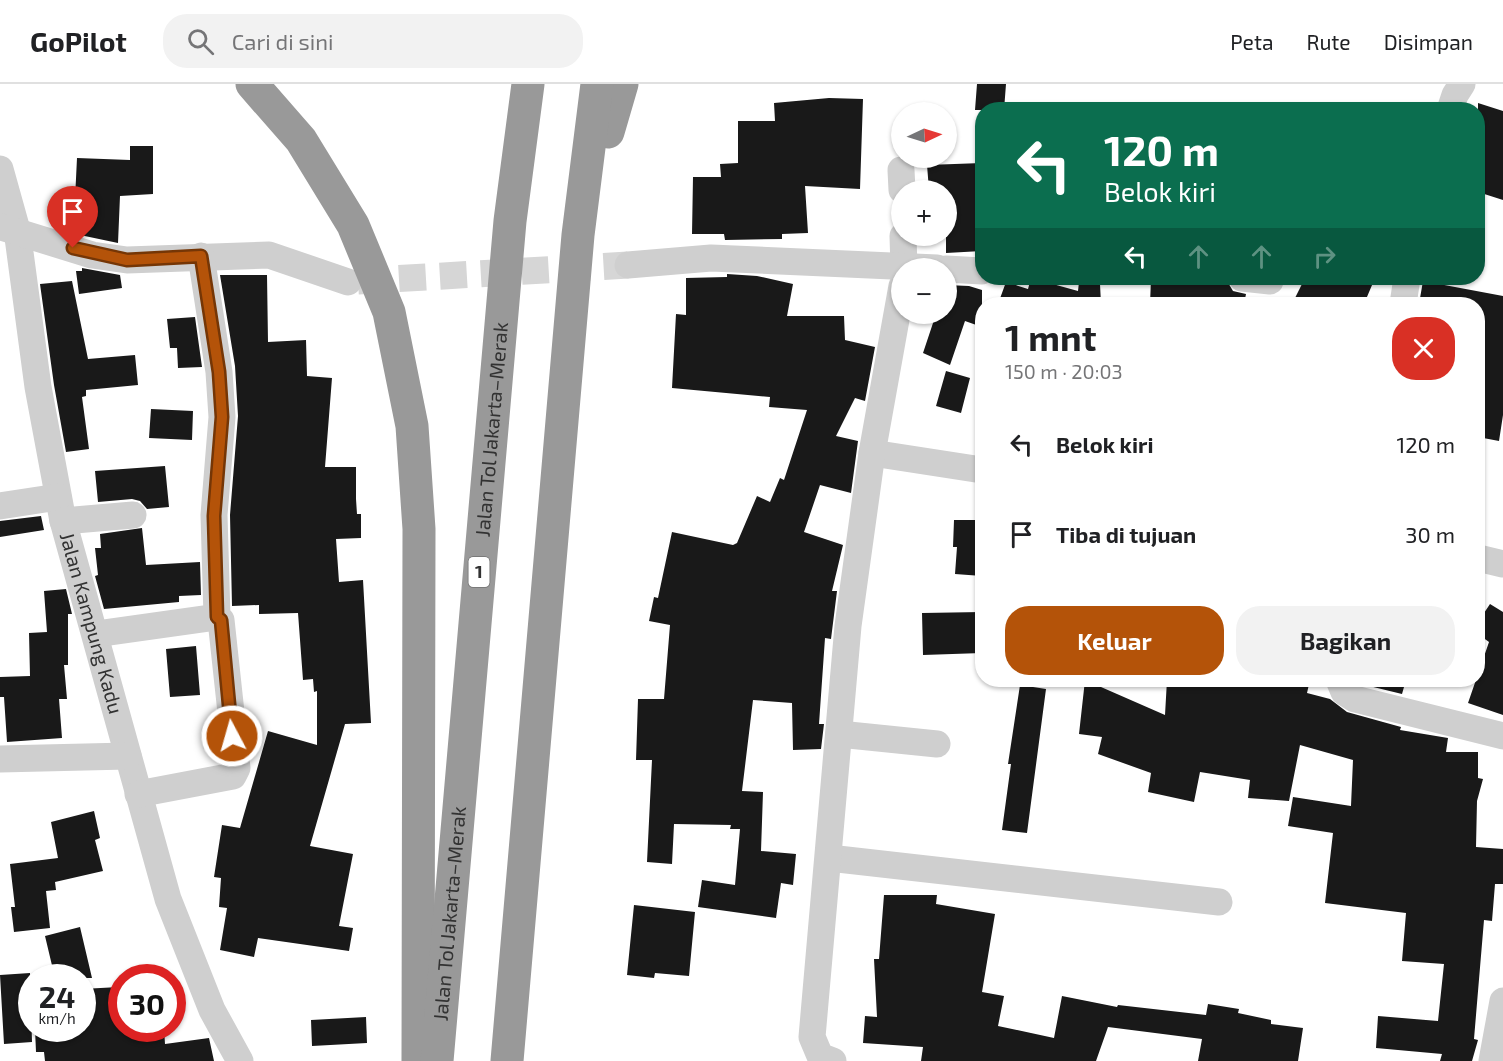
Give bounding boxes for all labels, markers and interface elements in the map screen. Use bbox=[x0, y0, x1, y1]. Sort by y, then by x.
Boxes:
search box bbox=[163, 14, 583, 68]
text: GoPilot bbox=[30, 24, 127, 58]
icon: search bbox=[184, 25, 217, 58]
text: Cari di sini bbox=[232, 28, 333, 54]
text: Peta bbox=[1230, 29, 1273, 54]
text: Rute bbox=[1306, 29, 1351, 54]
text: Disimpan bbox=[1384, 29, 1473, 54]
north arrow bbox=[891, 102, 957, 168]
map controls bbox=[891, 102, 957, 324]
text: 120 m bbox=[1104, 124, 1219, 174]
icon: left bbox=[1005, 126, 1083, 204]
text: Belok kiri bbox=[1104, 175, 1216, 207]
button: + bbox=[891, 180, 957, 246]
pin bbox=[47, 186, 98, 248]
icon: arrive bbox=[56, 195, 89, 228]
icon: left bbox=[1119, 240, 1152, 273]
icon: ahead bbox=[1182, 240, 1215, 273]
icon: ahead bbox=[1245, 240, 1278, 273]
icon: right bbox=[1308, 240, 1341, 273]
button: − bbox=[891, 258, 957, 324]
text: 1 mnt bbox=[1005, 315, 1096, 358]
button: close bbox=[1392, 317, 1455, 380]
street label: Jalan Tol Jakarta–Merak bbox=[470, 321, 512, 538]
text: 150 m · 20:03 bbox=[1005, 359, 1123, 383]
icon: left bbox=[1005, 428, 1038, 461]
text: Belok kiri bbox=[1056, 431, 1153, 457]
text: 120 m bbox=[1396, 431, 1455, 457]
icon: arrive bbox=[1005, 518, 1038, 551]
text: Tiba di tujuan bbox=[1056, 521, 1196, 547]
text: 30 m bbox=[1405, 521, 1455, 547]
street label: Jalan Kampung Kadu bbox=[56, 529, 129, 716]
road number: 1 bbox=[468, 557, 490, 587]
button: Keluar bbox=[1005, 606, 1224, 675]
button: Bagikan bbox=[1236, 606, 1455, 675]
position arrow bbox=[200, 704, 264, 768]
street label: Jalan Tol Jakarta–Merak bbox=[428, 805, 470, 1022]
speed limit sign: 30 bbox=[108, 964, 186, 1042]
text: 24 bbox=[39, 978, 75, 1014]
text: km/h bbox=[38, 1009, 76, 1027]

